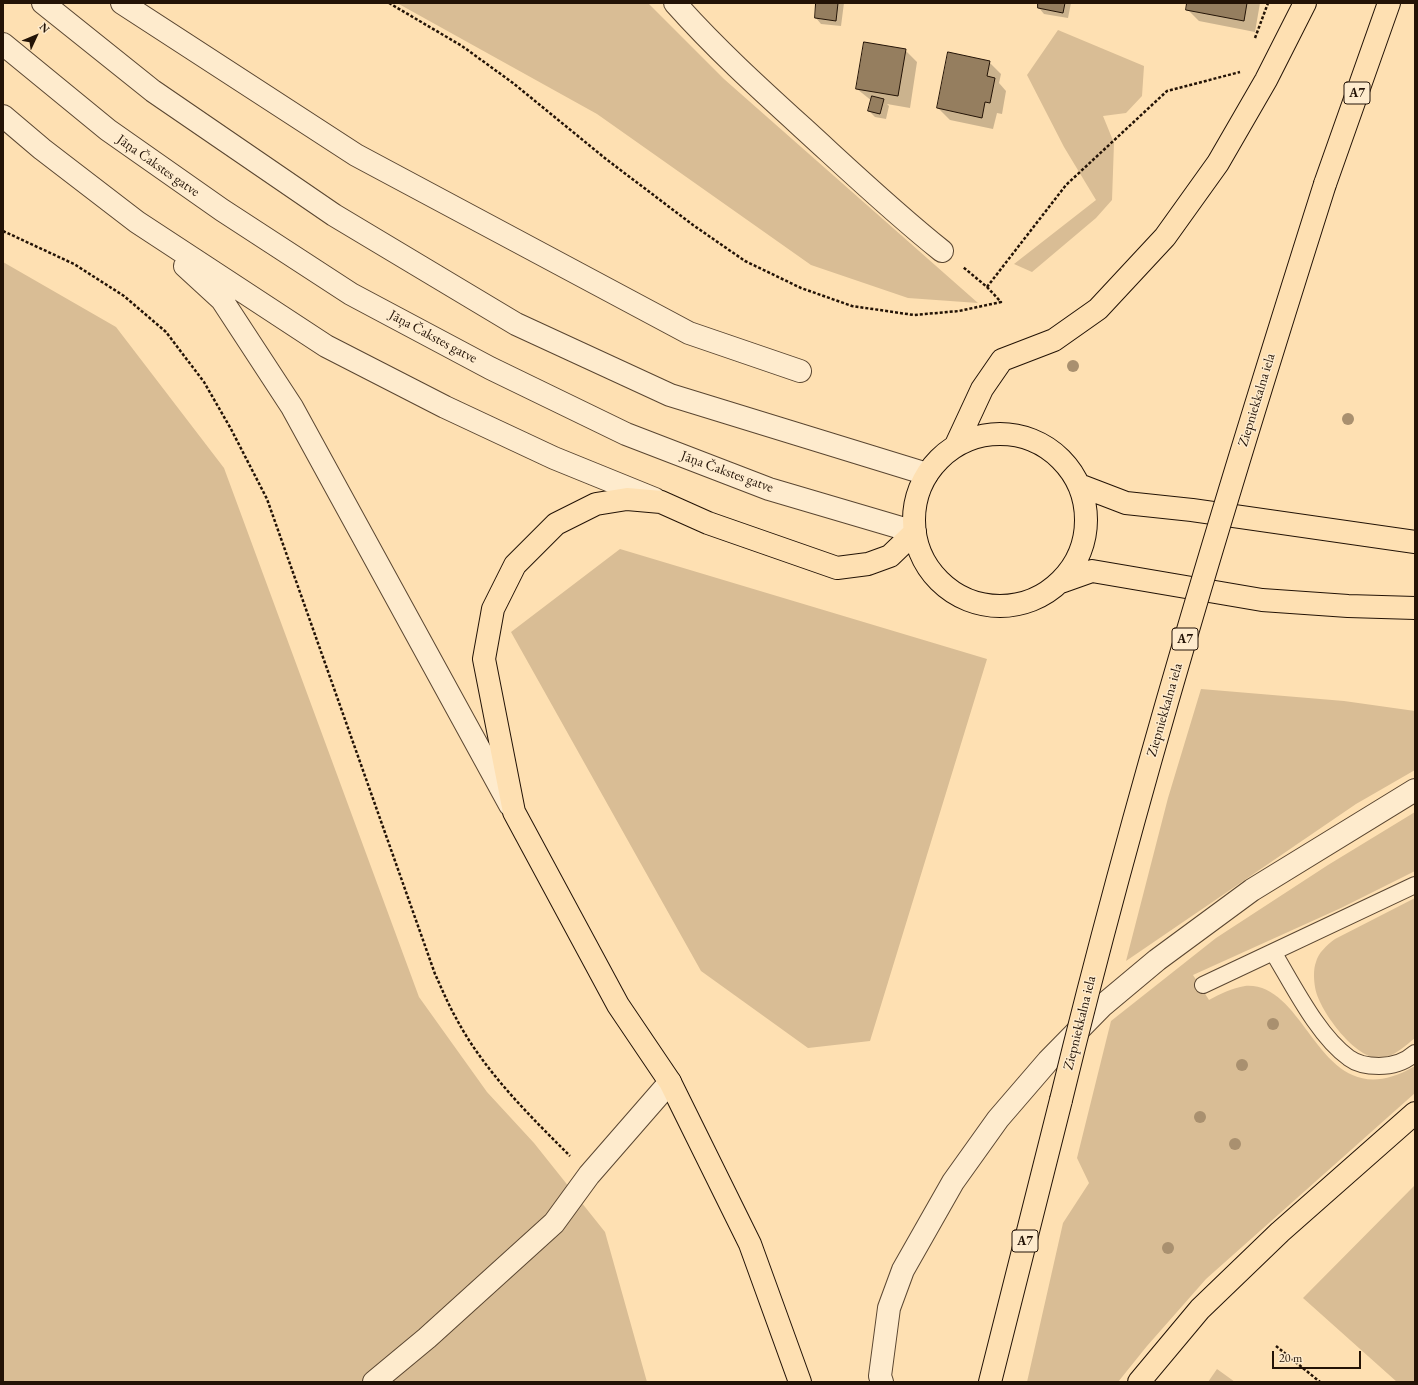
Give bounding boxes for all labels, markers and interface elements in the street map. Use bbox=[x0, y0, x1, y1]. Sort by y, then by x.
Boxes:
north arrow bbox=[16, 16, 56, 56]
text: N bbox=[37, 20, 53, 36]
road number: A7 bbox=[1344, 82, 1370, 104]
street label: Jāņa Čakstes gatve bbox=[113, 131, 203, 201]
street label: Jāņa Čakstes gatve bbox=[386, 307, 480, 367]
street label: Ziepniekkalna iela bbox=[1235, 351, 1279, 449]
street label: Jāņa Čakstes gatve bbox=[678, 447, 776, 497]
road number: A7 bbox=[1172, 628, 1198, 650]
street label: Ziepniekkalna iela bbox=[1144, 661, 1186, 759]
street label: Ziepniekkalna iela bbox=[1060, 974, 1100, 1072]
road number: A7 bbox=[1012, 1230, 1038, 1252]
scale bar bbox=[1274, 1343, 1363, 1369]
text: 20 m bbox=[1279, 1350, 1302, 1366]

